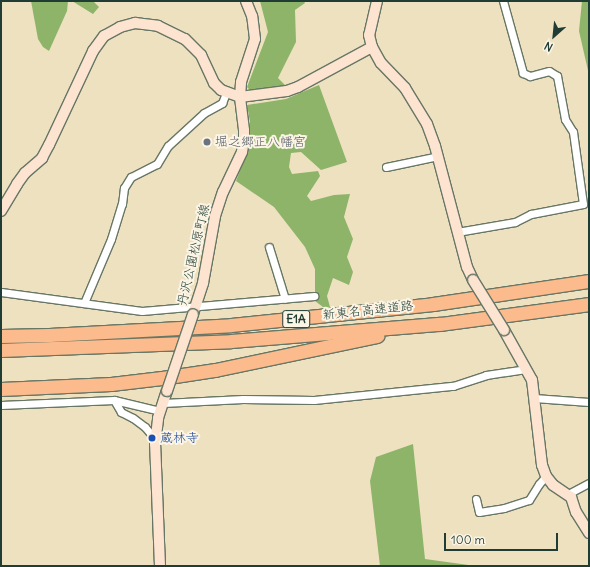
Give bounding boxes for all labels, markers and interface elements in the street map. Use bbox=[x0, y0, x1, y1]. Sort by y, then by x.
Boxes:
north arrow bbox=[534, 16, 574, 56]
text: N bbox=[542, 39, 555, 55]
place label: 堀之郷正八幡宮 bbox=[215, 134, 306, 150]
marker: 堀之郷正八幡宮 bbox=[202, 137, 212, 147]
street label: 丹沢公園松原町線 bbox=[175, 203, 213, 307]
street label: 新東名高速道路 bbox=[322, 298, 414, 324]
road number: E1A bbox=[282, 309, 310, 329]
place label: 蔵林寺 bbox=[160, 430, 199, 446]
marker: 蔵林寺 bbox=[147, 433, 157, 443]
scale bar bbox=[446, 525, 560, 551]
text: 100 m bbox=[451, 532, 485, 547]

